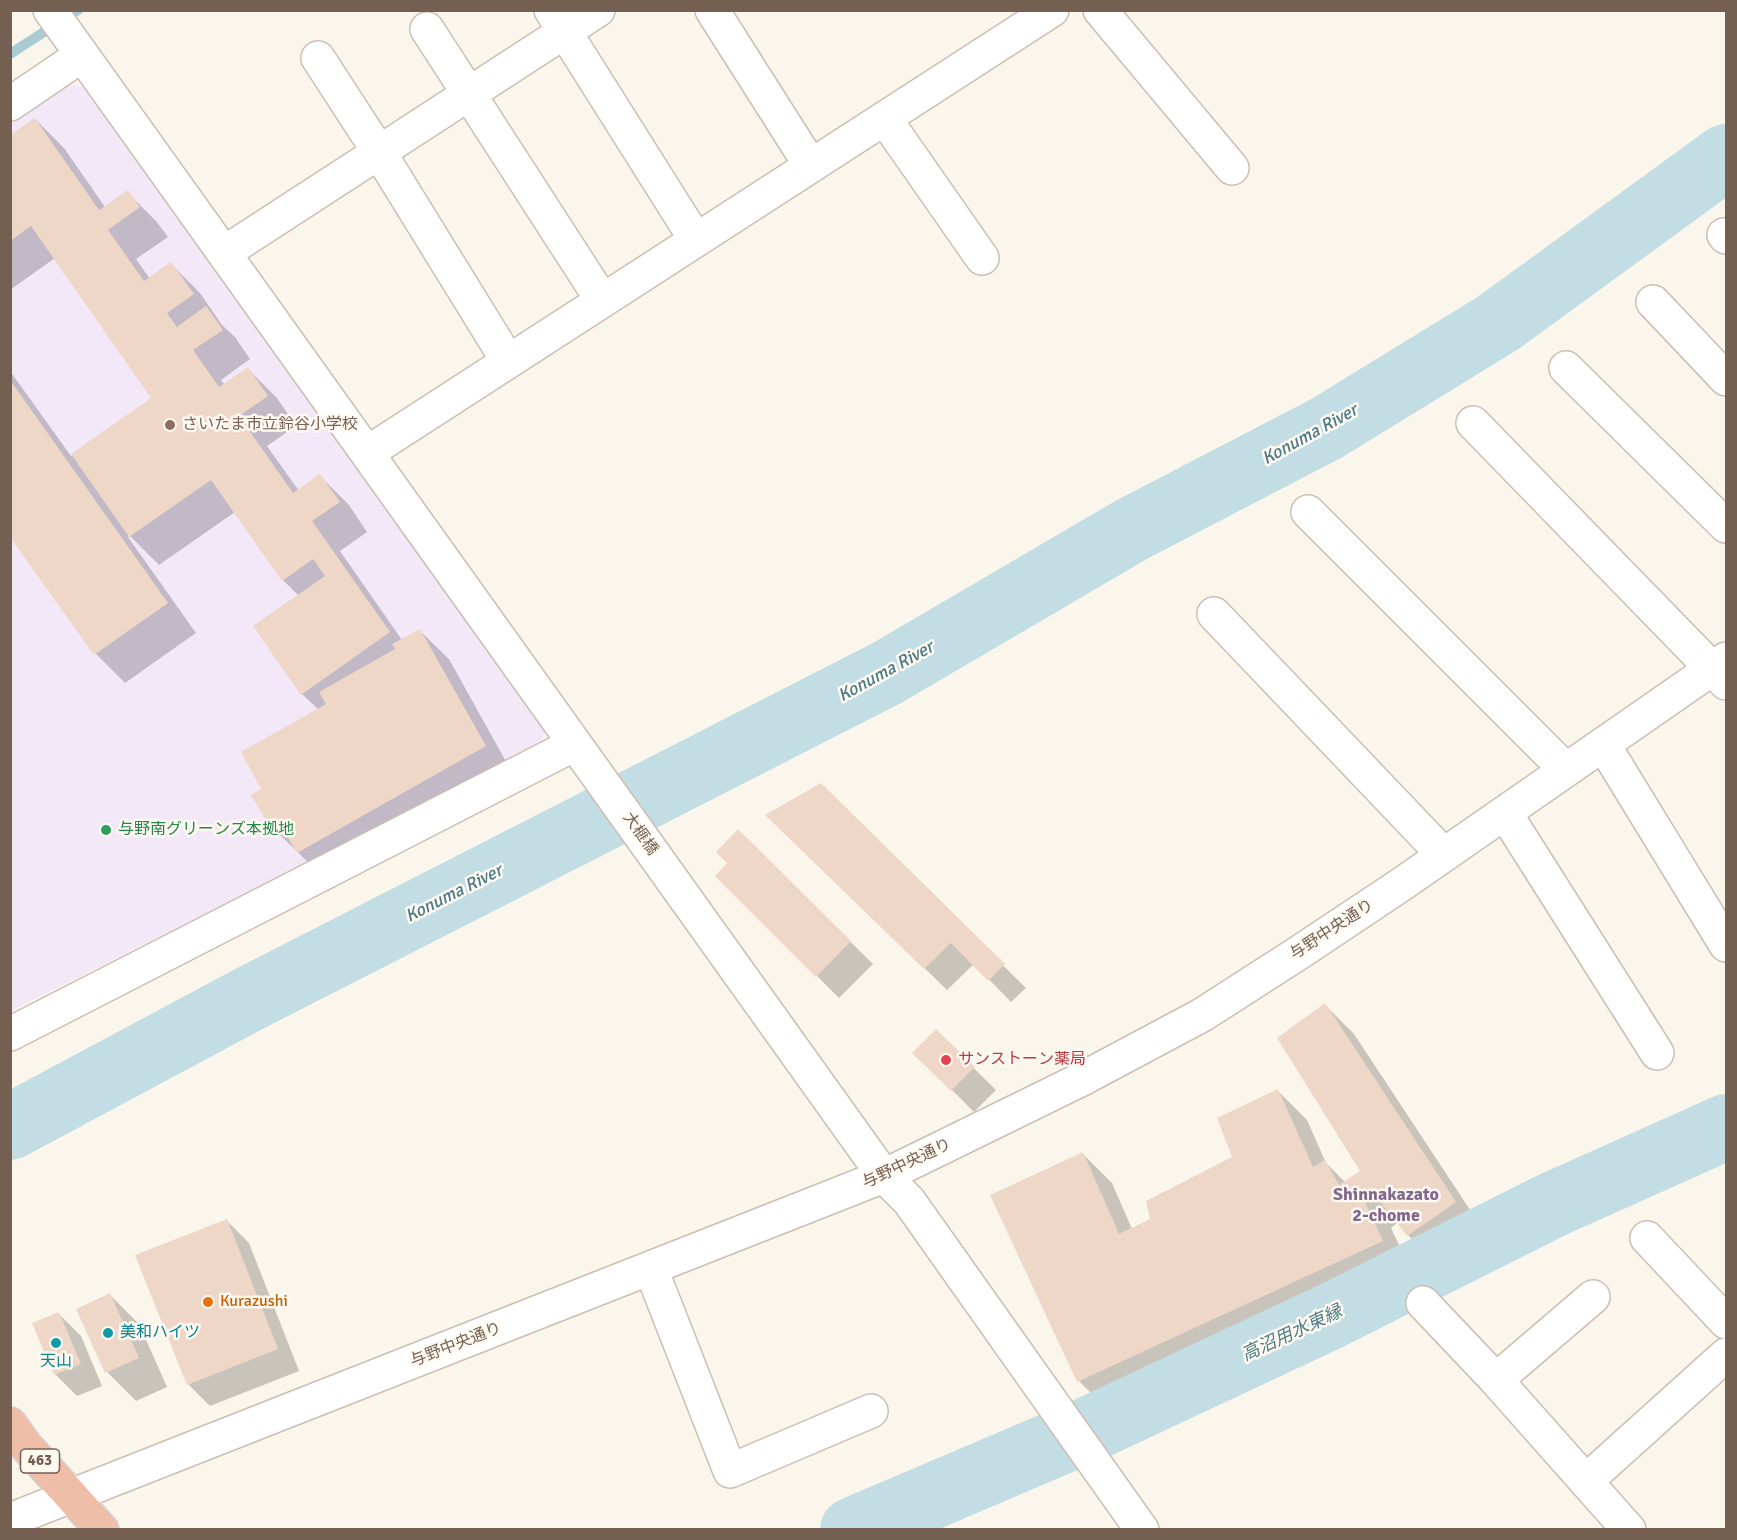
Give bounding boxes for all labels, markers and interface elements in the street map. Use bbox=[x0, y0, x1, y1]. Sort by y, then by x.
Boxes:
water label: Konuma River bbox=[1258, 400, 1362, 470]
place label: さいたま市立鈴谷小学校 bbox=[182, 415, 358, 435]
marker: さいたま市立鈴谷小学校 bbox=[163, 418, 177, 432]
water label: Konuma River bbox=[834, 637, 938, 707]
street label: 大榧橋 bbox=[618, 809, 662, 859]
place label: 与野南グリーンズ本拠地 bbox=[118, 820, 294, 840]
marker: 与野南グリーンズ本拠地 bbox=[99, 823, 113, 837]
water label: Konuma River bbox=[402, 860, 506, 928]
street label: 与野中央通り bbox=[1287, 896, 1377, 964]
place label: サンストーン薬局 bbox=[958, 1050, 1086, 1070]
marker: サンストーン薬局 bbox=[939, 1053, 953, 1067]
street label: 与野中央通り bbox=[859, 1135, 955, 1193]
district label: Shinnakazato 2-chome bbox=[1333, 1184, 1439, 1226]
place label: Kurazushi bbox=[220, 1292, 288, 1312]
marker: Kurazushi bbox=[201, 1295, 215, 1309]
water label: 高沼用水東縁 bbox=[1238, 1301, 1346, 1367]
street label: 与野中央通り bbox=[408, 1319, 504, 1371]
place label: 美和ハイツ bbox=[120, 1323, 200, 1343]
marker: 美和ハイツ bbox=[101, 1326, 115, 1340]
marker: 天山 bbox=[49, 1336, 63, 1350]
place label: 天山 bbox=[40, 1352, 72, 1372]
road number: 463 bbox=[20, 1449, 60, 1473]

